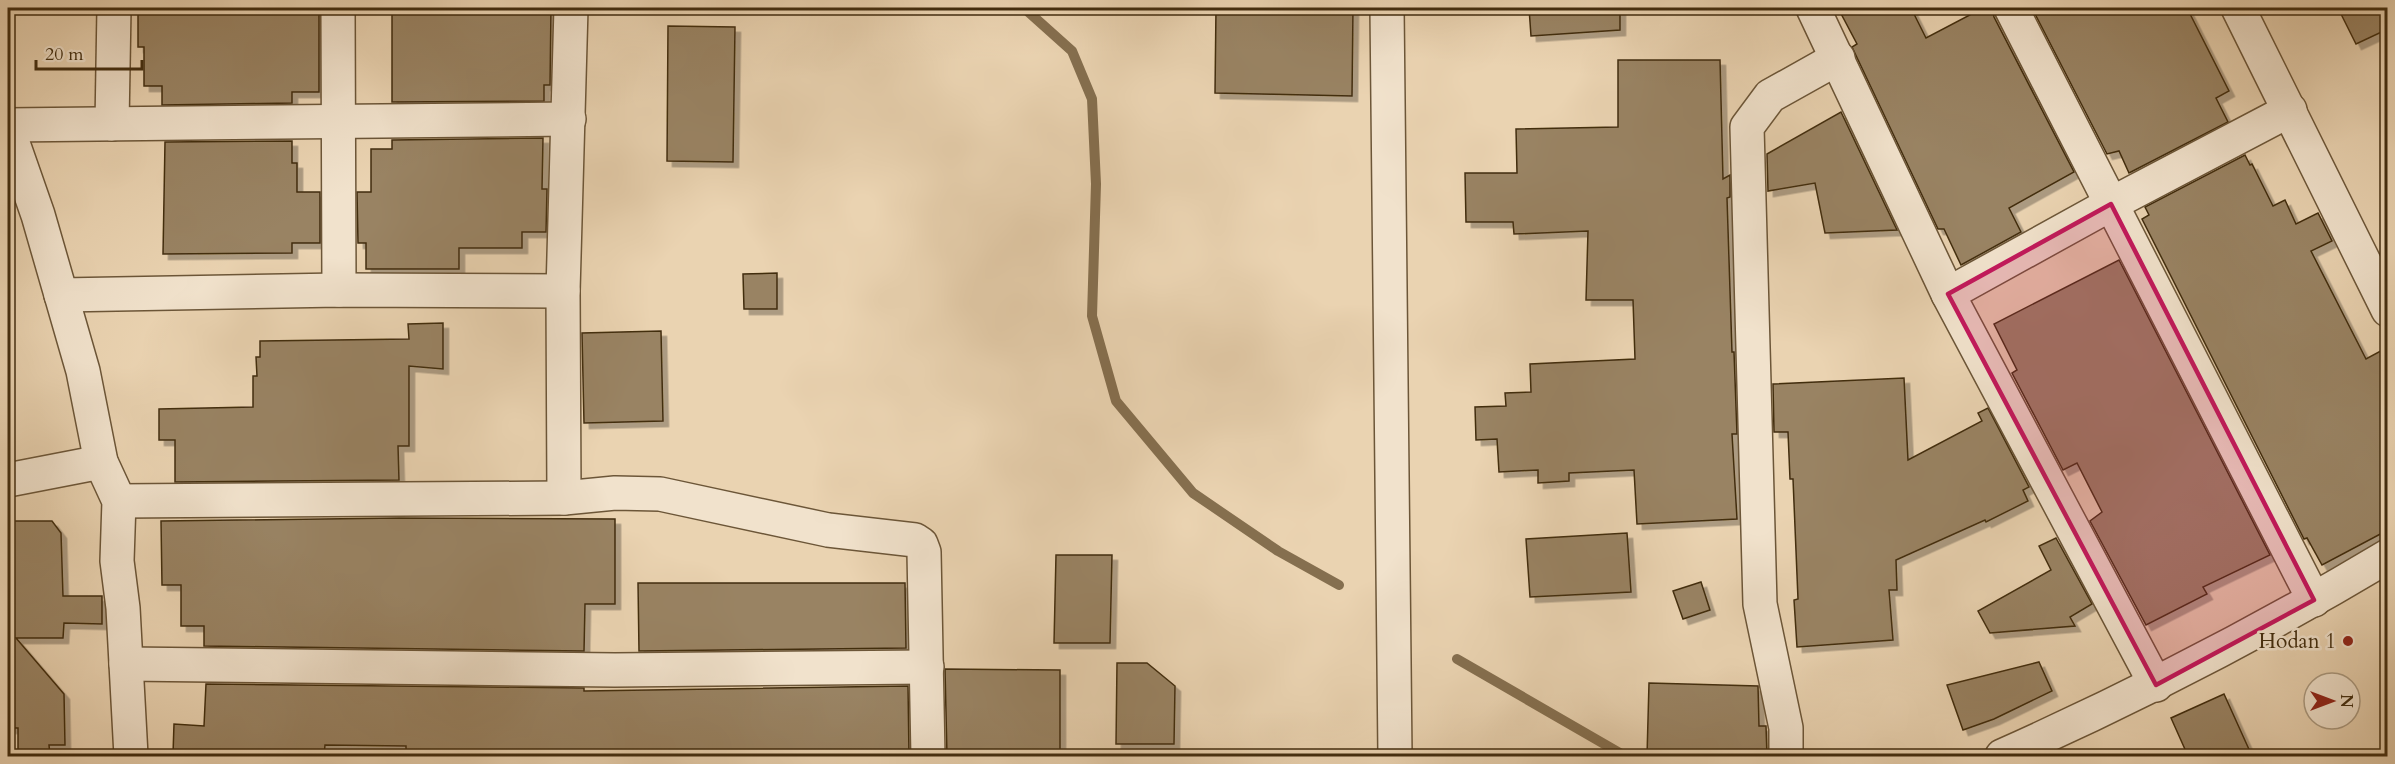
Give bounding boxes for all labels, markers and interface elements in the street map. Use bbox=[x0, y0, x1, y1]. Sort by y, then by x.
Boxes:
scale bar bbox=[36, 33, 142, 71]
text: 20 m bbox=[45, 42, 84, 67]
place label: Hodan 1 bbox=[2259, 627, 2336, 656]
marker: Hodan 1 bbox=[2341, 634, 2355, 648]
north arrow bbox=[2302, 671, 2362, 731]
text: N bbox=[2335, 694, 2357, 708]

